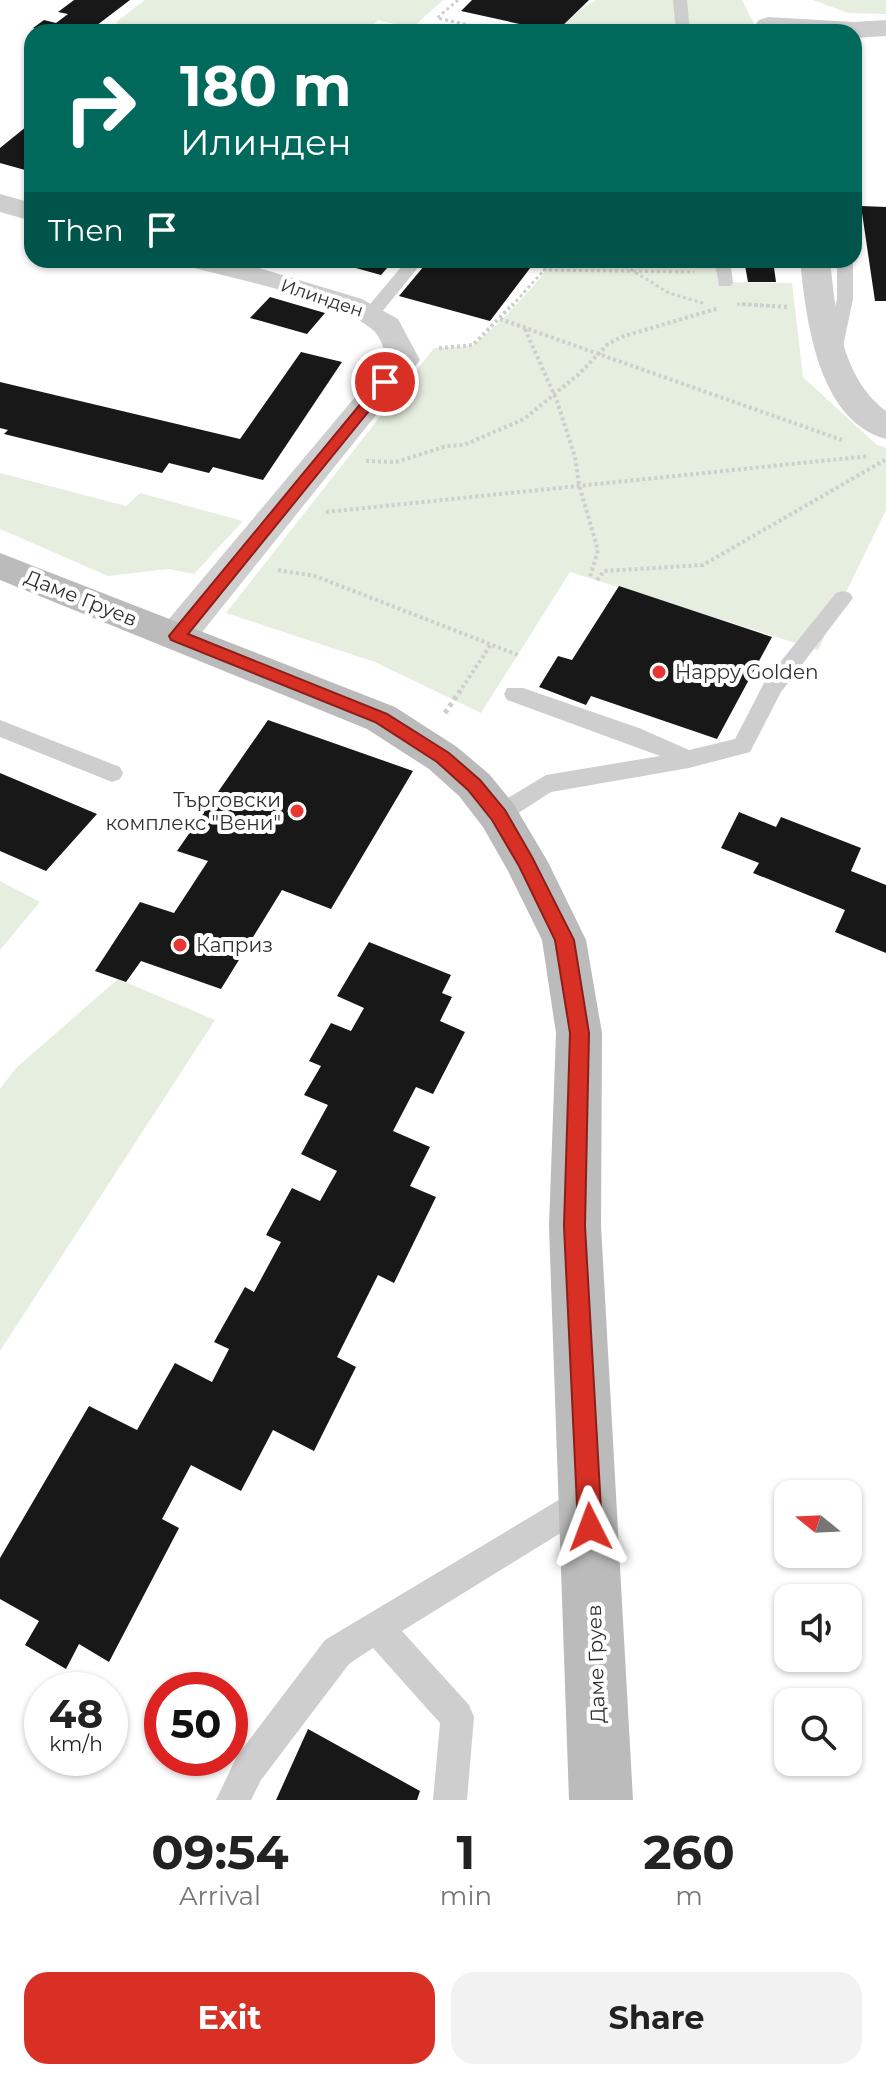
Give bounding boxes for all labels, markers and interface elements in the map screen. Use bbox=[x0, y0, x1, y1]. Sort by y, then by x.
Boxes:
text: 180 m bbox=[180, 52, 352, 120]
icon: right bbox=[48, 56, 152, 160]
text: Илинден bbox=[180, 120, 351, 164]
icon: arrive bbox=[140, 208, 184, 252]
text: Then bbox=[48, 212, 124, 249]
street label: Илинден bbox=[278, 274, 366, 322]
pin bbox=[351, 348, 419, 416]
icon: arrive bbox=[363, 360, 407, 404]
street label: Даме Груев bbox=[21, 565, 141, 631]
place label: Happy Golden bbox=[675, 660, 819, 684]
marker: Happy Golden bbox=[650, 663, 668, 681]
place label: Търговски комплекс "Вени" bbox=[105, 788, 281, 835]
marker: Търговски комплекс "Вени" bbox=[288, 802, 306, 820]
place label: Каприз bbox=[196, 933, 273, 957]
marker: Каприз bbox=[171, 936, 189, 954]
north arrow bbox=[774, 1480, 862, 1568]
map controls bbox=[774, 1480, 862, 1776]
position arrow bbox=[548, 1485, 632, 1569]
button: sound bbox=[774, 1584, 862, 1672]
street label: Даме Груев bbox=[582, 1604, 610, 1724]
speed limit sign: 50 bbox=[144, 1672, 248, 1776]
button: search bbox=[774, 1688, 862, 1776]
text: 48 bbox=[49, 1689, 103, 1738]
text: km/h bbox=[49, 1732, 103, 1756]
text: 09:54 bbox=[151, 1823, 289, 1881]
text: 1 bbox=[457, 1823, 475, 1881]
text: 260 bbox=[643, 1823, 735, 1881]
text: Arrival bbox=[179, 1880, 261, 1912]
text: min bbox=[440, 1880, 492, 1912]
text: m bbox=[675, 1880, 703, 1912]
button: Exit bbox=[24, 1972, 435, 2064]
button: Share bbox=[451, 1972, 862, 2064]

